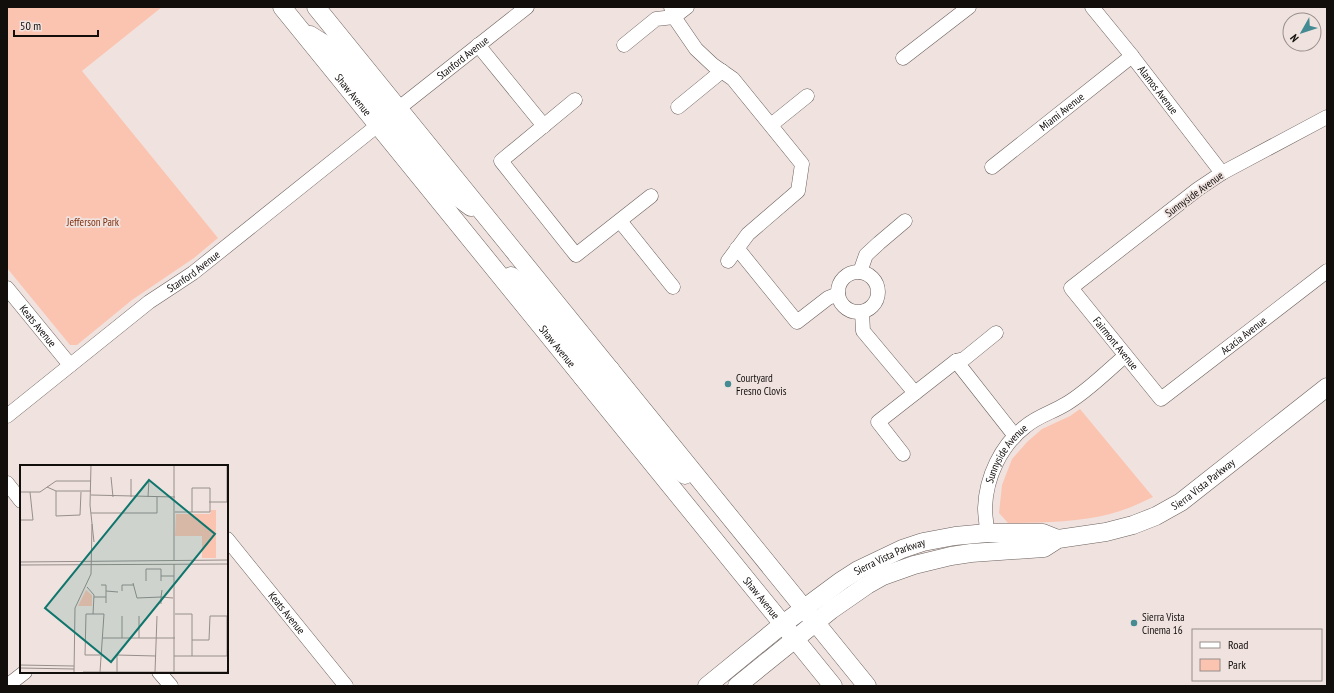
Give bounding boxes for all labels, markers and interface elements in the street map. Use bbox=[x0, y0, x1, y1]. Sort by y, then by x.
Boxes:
scale bar bbox=[14, 12, 98, 38]
north arrow bbox=[1282, 12, 1322, 52]
text: 50 m bbox=[20, 18, 41, 33]
text: N bbox=[1287, 32, 1302, 45]
street label: Stanford Avenue bbox=[434, 33, 492, 83]
street label: Alamos Avenue bbox=[1135, 63, 1181, 117]
street label: Shaw Avenue bbox=[332, 71, 375, 119]
street label: Miami Avenue bbox=[1037, 89, 1087, 134]
street label: Sunnyside Avenue bbox=[1162, 168, 1226, 220]
park label: Jefferson Park bbox=[66, 215, 120, 229]
street label: Stanford Avenue bbox=[164, 247, 223, 295]
street label: Keats Avenue bbox=[17, 302, 60, 350]
street label: Acacia Avenue bbox=[1218, 313, 1270, 357]
street label: Fairmont Avenue bbox=[1090, 314, 1142, 373]
street label: Shaw Avenue bbox=[536, 322, 579, 371]
place label: Courtyard Fresno Clovis bbox=[736, 371, 787, 398]
marker: Courtyard Fresno Clovis bbox=[723, 379, 733, 389]
street label: Sunnyside Avenue bbox=[982, 420, 1030, 485]
street label: Sierra Vista Parkway bbox=[1169, 455, 1238, 513]
inset map bbox=[20, 465, 228, 673]
street label: Sierra Vista Parkway bbox=[851, 534, 928, 578]
street label: Shaw Avenue bbox=[740, 574, 783, 622]
street label: Keats Avenue bbox=[265, 589, 308, 637]
place label: Sierra Vista Cinema 16 bbox=[1142, 610, 1185, 637]
marker: Sierra Vista Cinema 16 bbox=[1129, 618, 1139, 628]
legend bbox=[1192, 629, 1322, 681]
text: Road bbox=[1228, 637, 1248, 652]
text: Park bbox=[1228, 657, 1246, 672]

